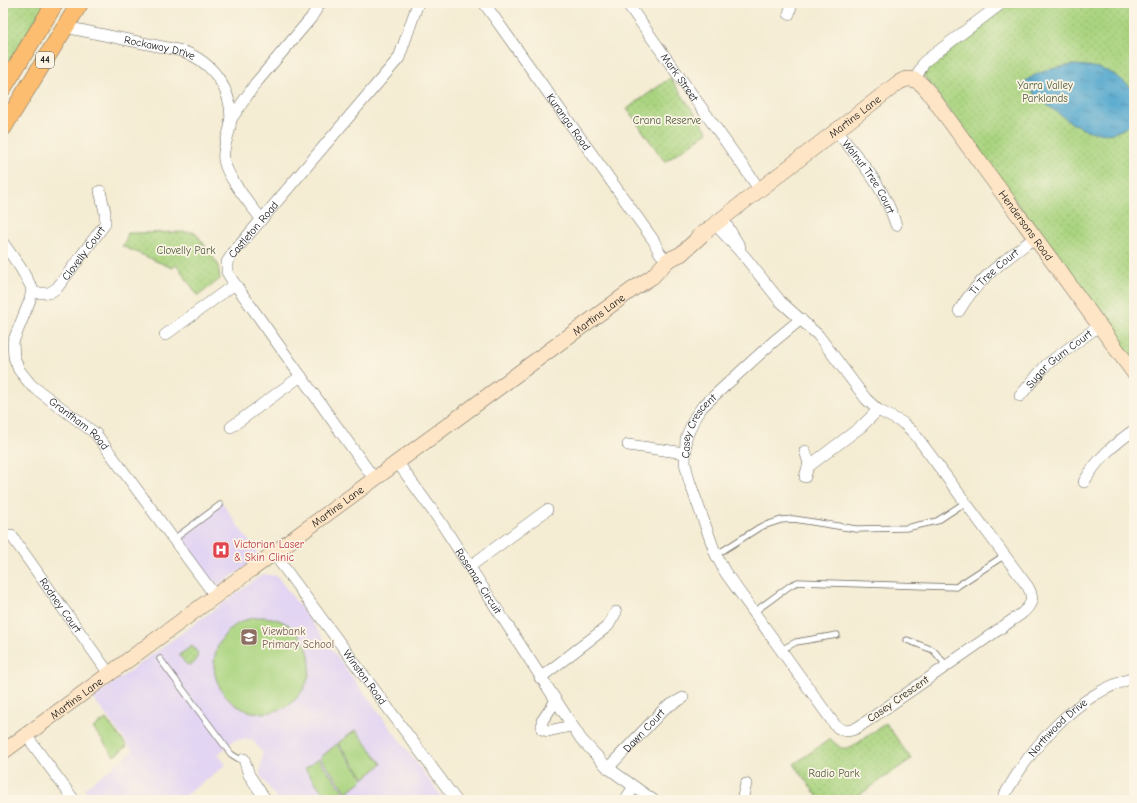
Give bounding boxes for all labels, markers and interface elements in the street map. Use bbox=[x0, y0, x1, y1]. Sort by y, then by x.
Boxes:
street label: Rockaway Drive bbox=[123, 33, 198, 63]
street label: Mark Street bbox=[658, 51, 702, 104]
road number: 44 bbox=[36, 52, 54, 68]
park label: Yarra Valley Parklands bbox=[1017, 79, 1073, 105]
street label: Kuranga Road bbox=[544, 91, 594, 153]
street label: Martins Lane bbox=[826, 92, 883, 141]
park label: Crana Reserve bbox=[633, 114, 702, 127]
street label: Walnut Tree Court bbox=[840, 137, 898, 216]
street label: Hendersons Road bbox=[996, 188, 1056, 263]
street label: Castleton Road bbox=[225, 198, 281, 260]
street label: Clovelly Court bbox=[59, 223, 108, 283]
park label: Clovelly Park bbox=[156, 244, 216, 257]
street label: Ti Tree Court bbox=[966, 245, 1022, 297]
street label: Martins Lane bbox=[570, 291, 628, 338]
street label: Sugar Gum Court bbox=[1023, 326, 1095, 391]
street label: Casey Crescent bbox=[679, 390, 719, 459]
street label: Grantham Road bbox=[46, 394, 112, 452]
street label: Martins Lane bbox=[309, 482, 367, 530]
place label: Victorian Laser & Skin Clinic bbox=[234, 538, 305, 564]
hospital icon: Victorian Laser & Skin Clinic bbox=[211, 540, 231, 560]
street label: Rosemar Circuit bbox=[453, 546, 505, 617]
street label: Rodney Court bbox=[37, 575, 85, 636]
place label: Viewbank Primary School bbox=[262, 625, 334, 651]
school or university icon: Viewbank Primary School bbox=[239, 627, 259, 647]
street label: Winston Road bbox=[340, 647, 390, 707]
street label: Casey Crescent bbox=[865, 673, 932, 725]
street label: Martins Lane bbox=[48, 674, 106, 722]
street label: Northwood Drive bbox=[1025, 695, 1090, 759]
street label: Dawn Court bbox=[620, 705, 668, 755]
park label: Radio Park bbox=[809, 767, 860, 780]

